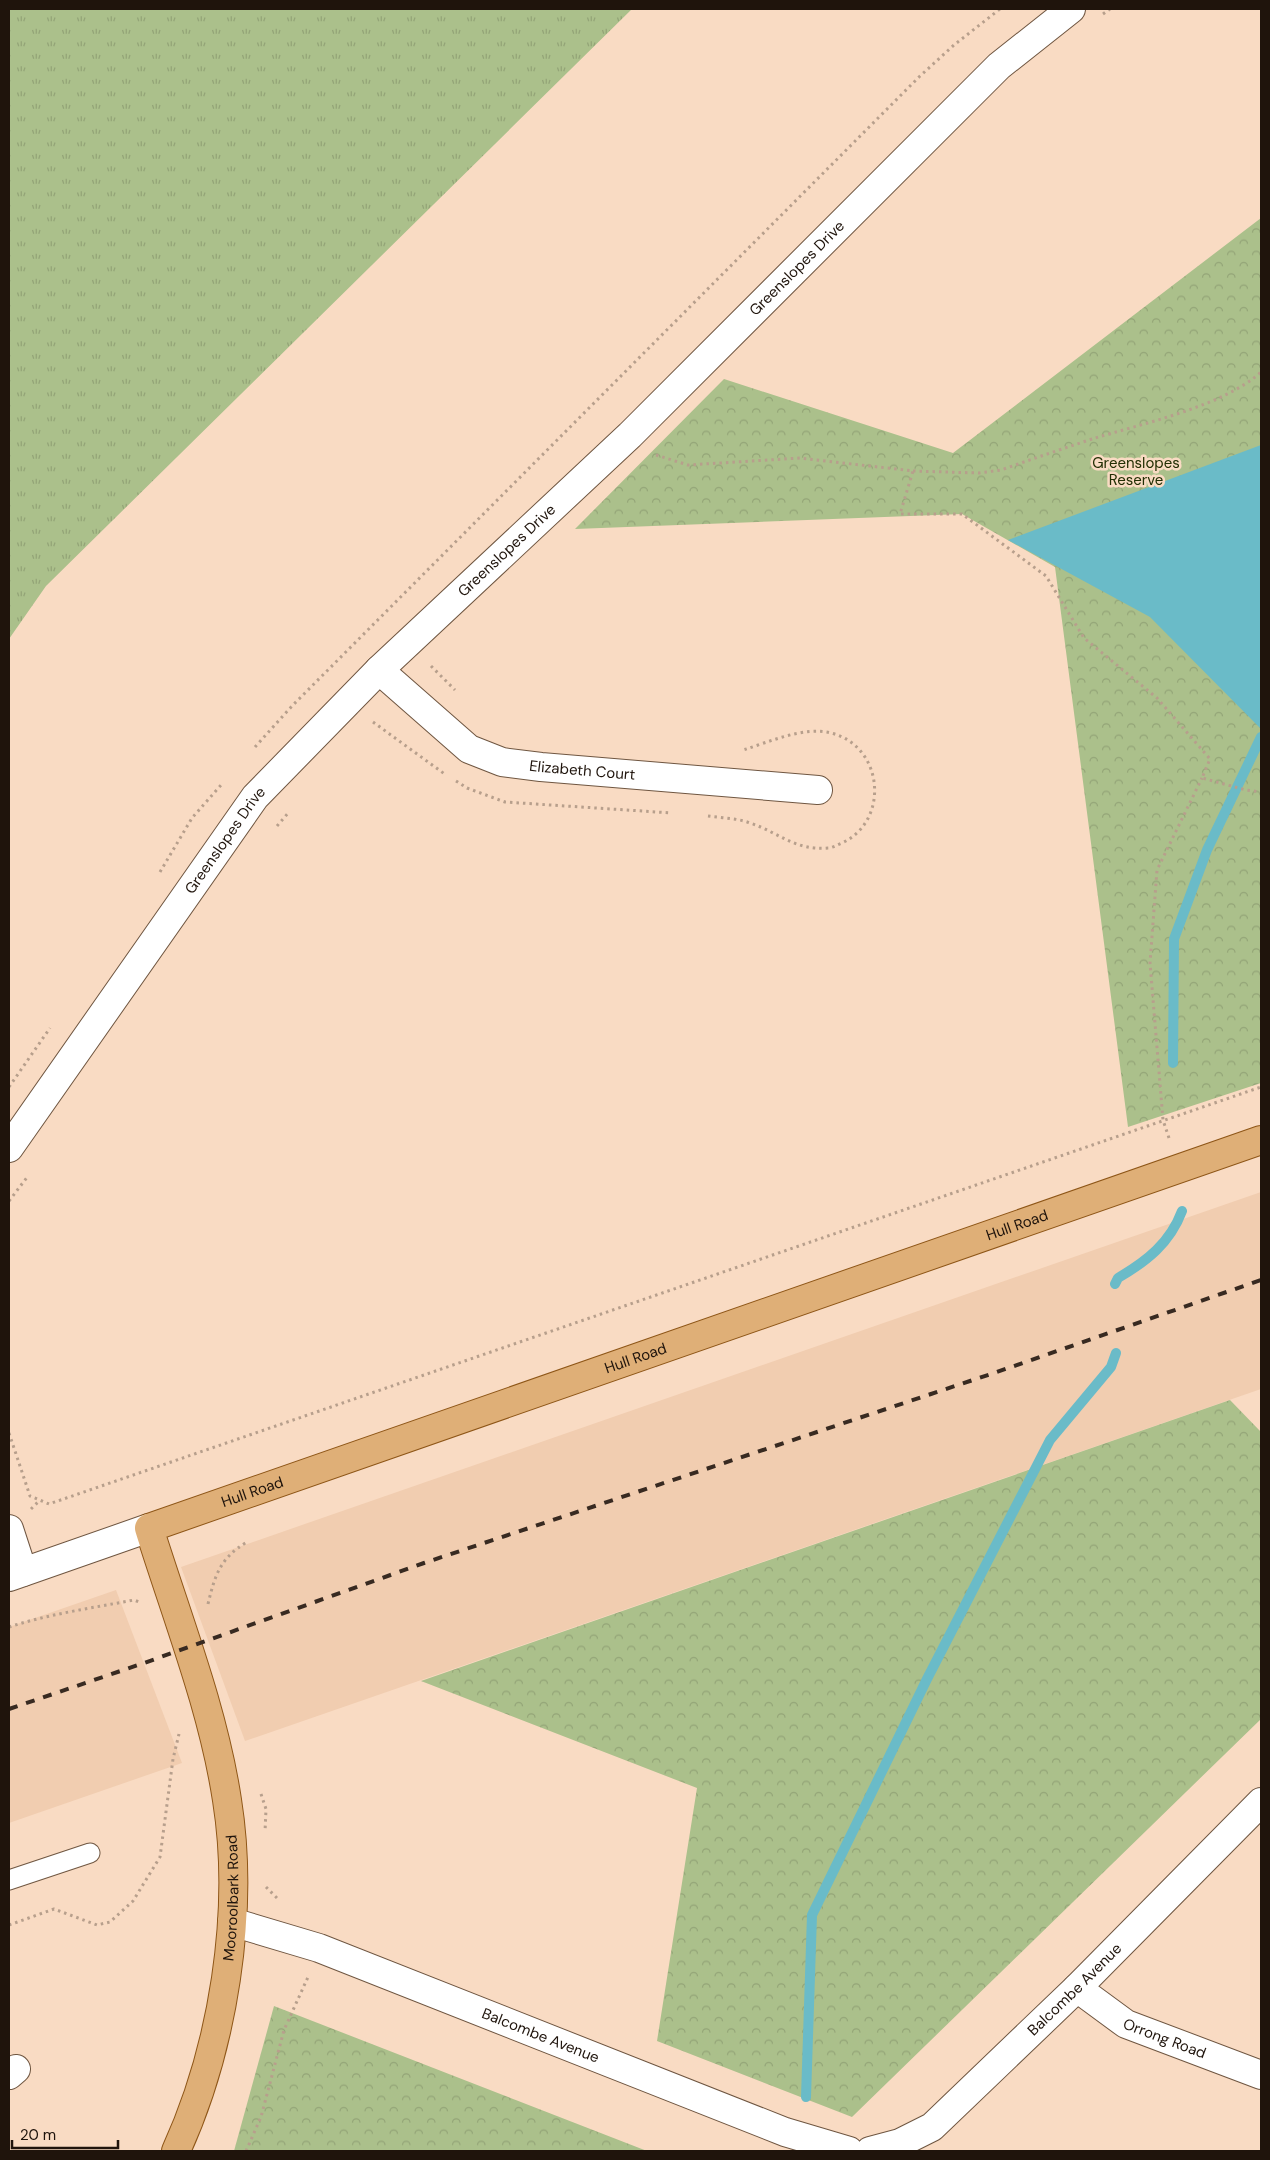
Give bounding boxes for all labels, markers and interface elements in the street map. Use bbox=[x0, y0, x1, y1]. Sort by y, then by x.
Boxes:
street label: Greenslopes Drive bbox=[745, 216, 849, 320]
park label: Greenslopes Reserve bbox=[1092, 453, 1180, 490]
street label: Greenslopes Drive bbox=[453, 500, 560, 601]
street label: Elizabeth Court bbox=[528, 756, 636, 785]
street label: Greenslopes Drive bbox=[180, 782, 270, 898]
street label: Hull Road bbox=[983, 1205, 1051, 1245]
street label: Hull Road bbox=[602, 1338, 669, 1378]
street label: Hull Road bbox=[219, 1472, 286, 1512]
street label: Mooroolbark Road bbox=[218, 1834, 243, 1962]
street label: Balcombe Avenue bbox=[1023, 1939, 1126, 2040]
street label: Balcombe Avenue bbox=[479, 2003, 602, 2068]
street label: Orrong Road bbox=[1120, 2014, 1209, 2063]
scale bar bbox=[12, 2118, 119, 2150]
text: 20 m bbox=[20, 2125, 56, 2145]

